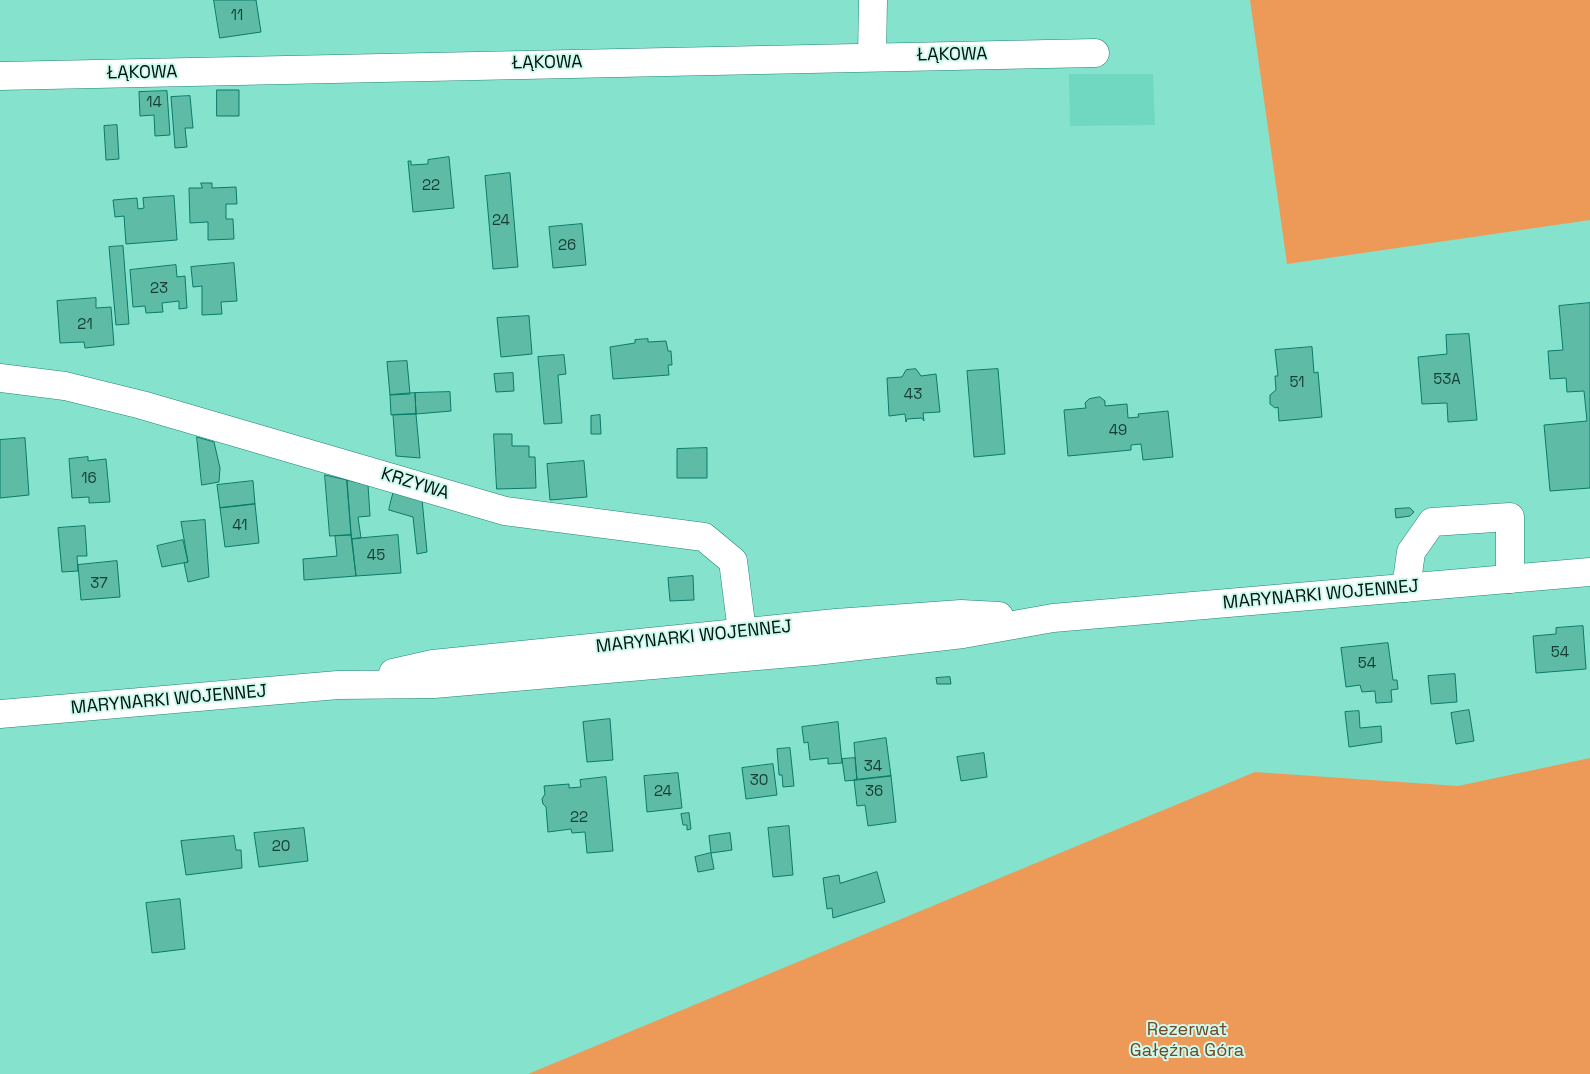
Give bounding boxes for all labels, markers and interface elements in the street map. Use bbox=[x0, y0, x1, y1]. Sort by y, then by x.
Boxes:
house number: 11 bbox=[231, 7, 243, 25]
street label: ŁĄKOWA bbox=[916, 44, 988, 66]
street label: ŁĄKOWA bbox=[511, 52, 583, 74]
street label: ŁĄKOWA bbox=[106, 62, 178, 84]
house number: 14 bbox=[146, 94, 162, 112]
house number: 22 bbox=[422, 177, 440, 195]
house number: 24 bbox=[492, 212, 510, 230]
house number: 26 bbox=[558, 237, 576, 255]
house number: 23 bbox=[150, 280, 168, 298]
house number: 21 bbox=[77, 316, 93, 334]
house number: 53A bbox=[1433, 371, 1461, 389]
house number: 51 bbox=[1289, 374, 1305, 392]
house number: 43 bbox=[904, 386, 922, 404]
house number: 49 bbox=[1109, 422, 1127, 440]
street label: KRZYWA bbox=[378, 463, 452, 505]
house number: 16 bbox=[81, 470, 97, 488]
house number: 41 bbox=[232, 517, 248, 535]
house number: 45 bbox=[367, 547, 385, 565]
house number: 37 bbox=[90, 575, 108, 593]
street label: MARYNARKI WOJENNEJ bbox=[1222, 576, 1420, 614]
street label: MARYNARKI WOJENNEJ bbox=[595, 616, 793, 658]
house number: 54 bbox=[1551, 644, 1569, 662]
house number: 54 bbox=[1358, 655, 1376, 673]
street label: MARYNARKI WOJENNEJ bbox=[70, 681, 268, 719]
house number: 34 bbox=[864, 758, 882, 776]
house number: 30 bbox=[750, 772, 768, 790]
house number: 24 bbox=[654, 783, 672, 801]
house number: 36 bbox=[865, 783, 883, 801]
house number: 22 bbox=[570, 809, 588, 827]
house number: 20 bbox=[272, 838, 290, 856]
park label: Rezerwat Gałęźna Góra bbox=[1130, 1019, 1244, 1062]

